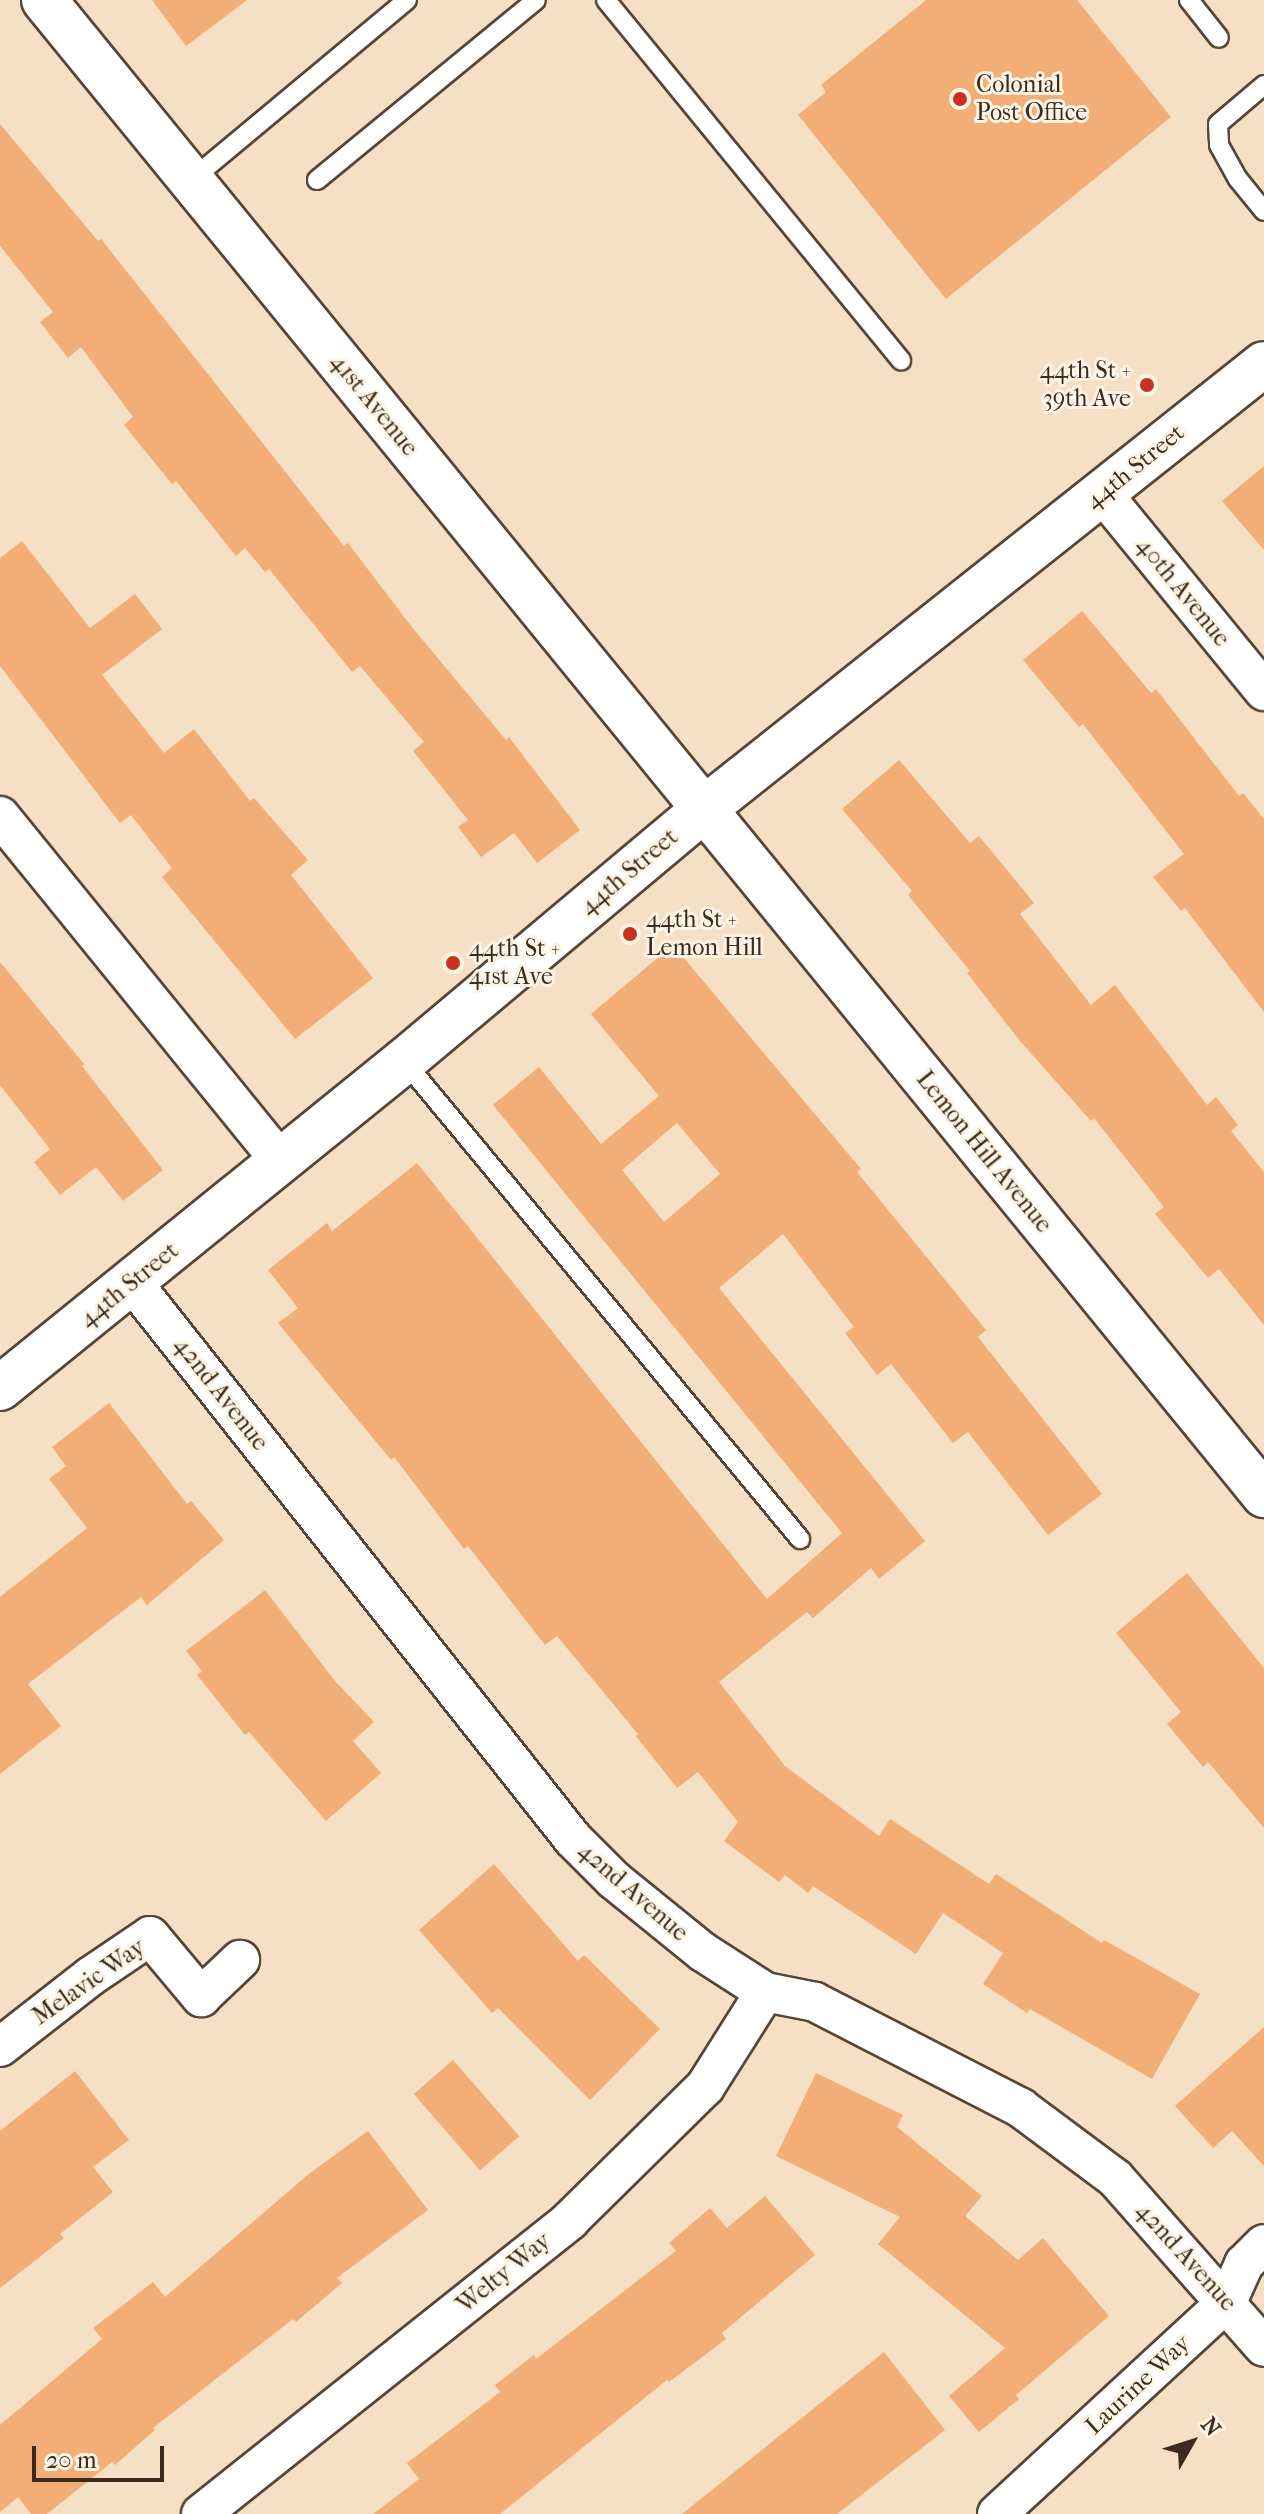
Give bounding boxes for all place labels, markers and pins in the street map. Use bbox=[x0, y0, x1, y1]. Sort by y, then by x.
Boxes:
place label: Colonial Post Office bbox=[976, 71, 1087, 127]
marker: Colonial Post Office bbox=[951, 90, 969, 108]
place label: 44th St + 39th Ave bbox=[1040, 357, 1131, 413]
marker: 44th St + 39th Ave bbox=[1138, 376, 1156, 394]
place label: 44th St + Lemon Hill bbox=[646, 906, 763, 962]
marker: 44th St + Lemon Hill bbox=[621, 925, 639, 943]
place label: 44th St + 41st Ave bbox=[469, 935, 560, 991]
marker: 44th St + 41st Ave bbox=[444, 954, 462, 972]

